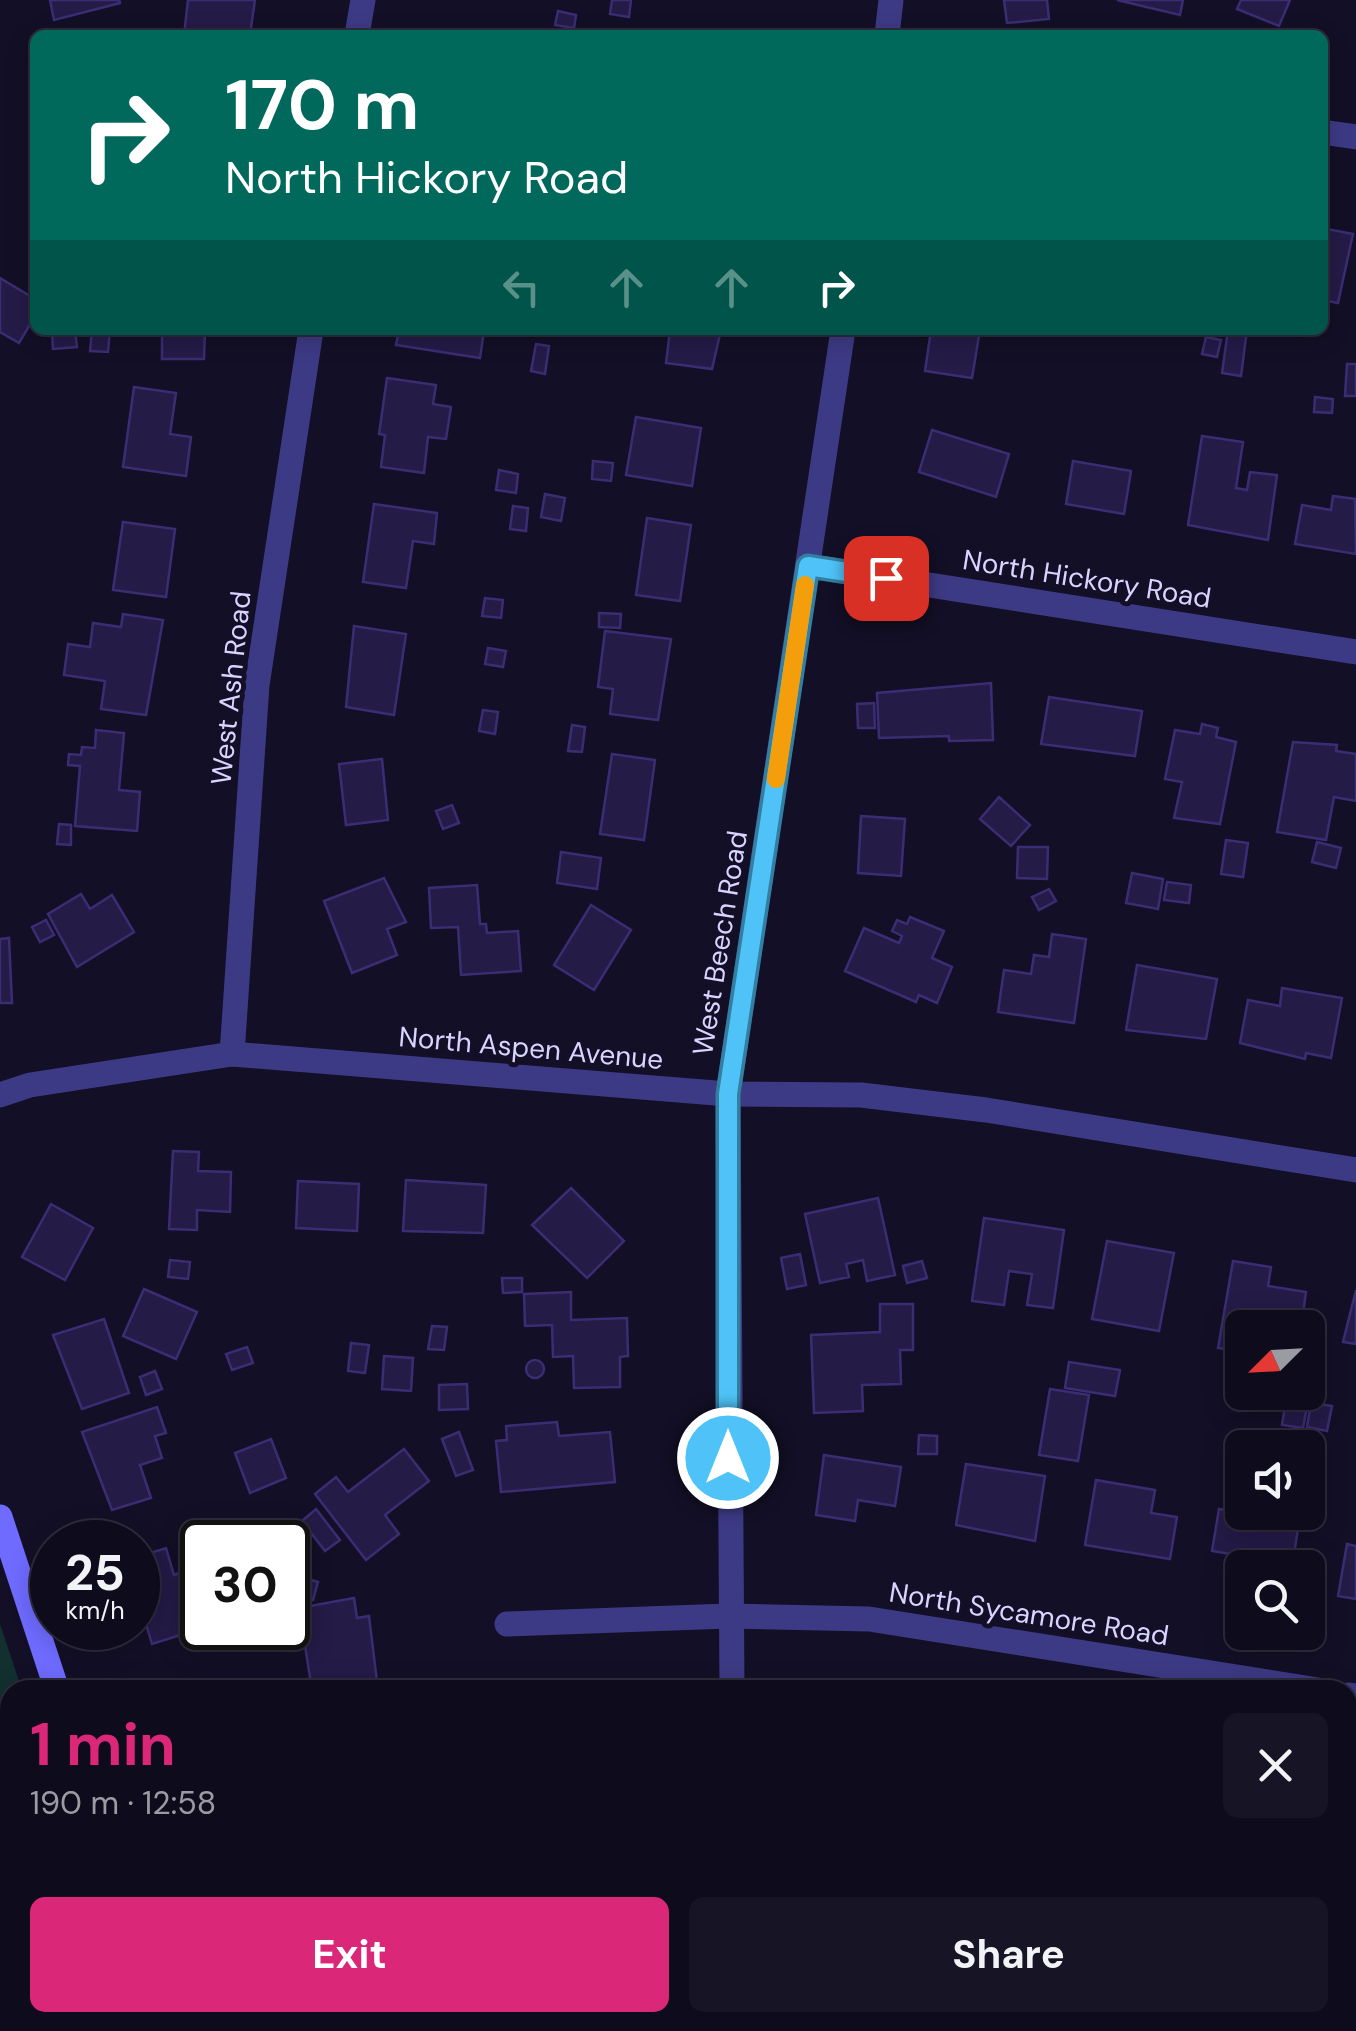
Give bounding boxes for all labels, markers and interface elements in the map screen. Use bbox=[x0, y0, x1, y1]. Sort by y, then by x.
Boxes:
text: 170 m bbox=[225, 60, 419, 151]
icon: right bbox=[60, 70, 190, 200]
text: North Hickory Road bbox=[225, 148, 628, 207]
icon: left bbox=[494, 260, 549, 315]
icon: ahead bbox=[599, 260, 654, 315]
icon: ahead bbox=[704, 260, 759, 315]
icon: right bbox=[809, 260, 864, 315]
pin bbox=[844, 536, 929, 621]
street label: North Hickory Road bbox=[960, 541, 1214, 617]
icon: arrive bbox=[859, 551, 914, 606]
street label: West Ash Road bbox=[202, 589, 260, 787]
street label: West Beech Road bbox=[684, 828, 756, 1058]
street label: North Aspen Avenue bbox=[397, 1018, 665, 1078]
north arrow bbox=[1225, 1310, 1325, 1410]
map controls bbox=[1225, 1310, 1325, 1650]
position arrow bbox=[676, 1406, 780, 1510]
button: sound bbox=[1225, 1430, 1325, 1530]
speed limit sign: 30 bbox=[180, 1520, 310, 1650]
text: 25 bbox=[65, 1540, 125, 1606]
button: search bbox=[1225, 1550, 1325, 1650]
street label: North Sycamore Road bbox=[887, 1574, 1171, 1654]
text: km/h bbox=[65, 1594, 125, 1627]
text: 1 min bbox=[30, 1705, 176, 1784]
button: close bbox=[1223, 1713, 1328, 1818]
text: 190 m · 12:58 bbox=[30, 1782, 216, 1824]
button: Exit bbox=[30, 1897, 669, 2012]
button: Share bbox=[689, 1897, 1328, 2012]

